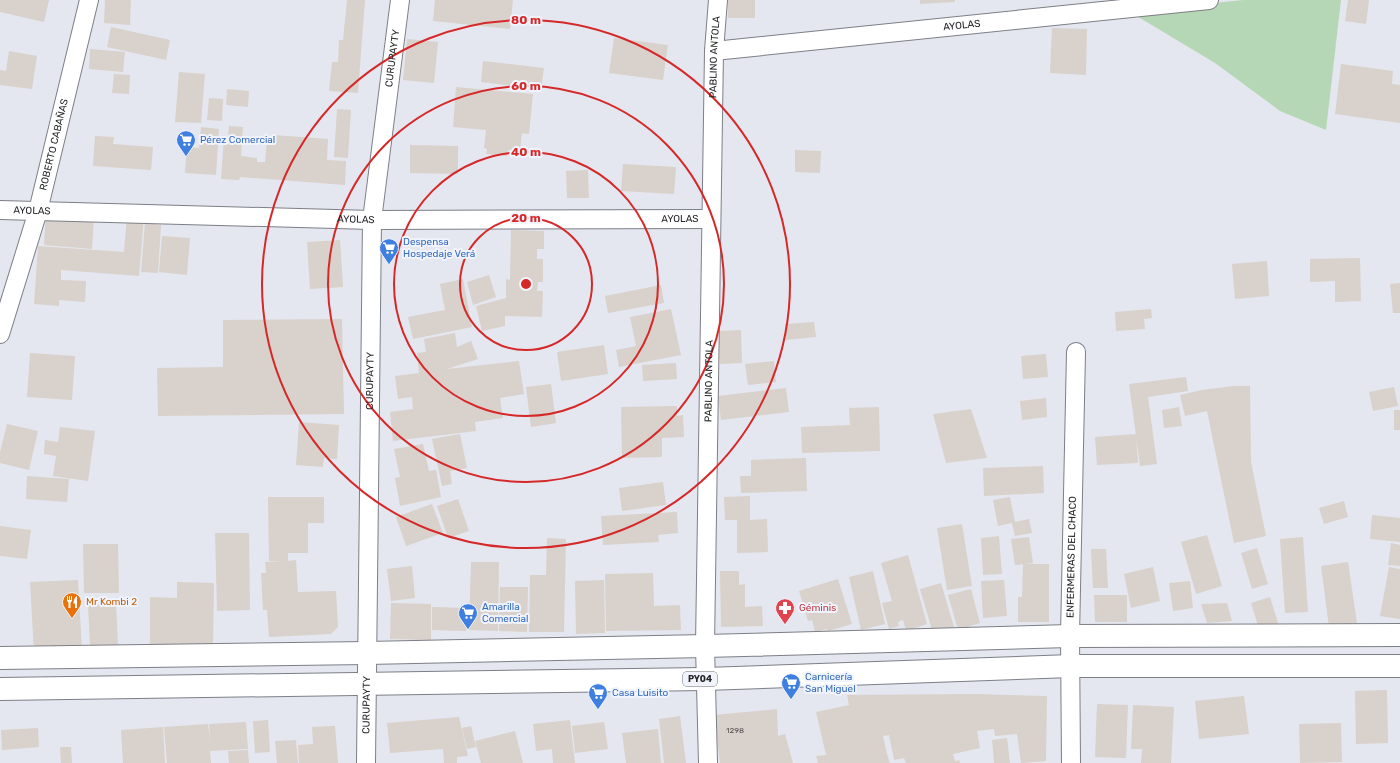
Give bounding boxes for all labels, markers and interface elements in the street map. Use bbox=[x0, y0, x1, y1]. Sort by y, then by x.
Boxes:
text: 80 m bbox=[511, 13, 541, 27]
street label: PABLINO ANTOLA bbox=[707, 15, 723, 98]
street label: AYOLAS bbox=[942, 18, 981, 33]
street label: CURUPAYTY bbox=[383, 28, 402, 88]
text: 60 m bbox=[511, 79, 541, 93]
street label: ROBERTO CABAÑAS bbox=[37, 98, 71, 192]
supermarket icon: Pérez Comercial bbox=[175, 129, 197, 157]
place label: Pérez Comercial bbox=[200, 134, 275, 146]
text: 40 m bbox=[511, 145, 541, 159]
street label: AYOLAS bbox=[13, 204, 51, 217]
text: 20 m bbox=[511, 211, 541, 225]
street label: AYOLAS bbox=[337, 213, 375, 226]
street label: AYOLAS bbox=[661, 213, 699, 225]
place label: Despensa Hospedaje Verá bbox=[403, 236, 475, 260]
supermarket icon: Despensa Hospedaje Verá bbox=[378, 237, 400, 265]
centre of rings bbox=[519, 277, 533, 291]
street label: PABLINO ANTOLA bbox=[702, 340, 716, 422]
street label: CURUPAYTY bbox=[364, 351, 377, 410]
street label: ENFERMERAS DEL CHACO bbox=[1064, 496, 1079, 618]
restaurant icon: Mr Kombi 2 bbox=[61, 591, 83, 619]
place label: Mr Kombi 2 bbox=[86, 596, 137, 608]
pharmacy icon: Géminis bbox=[774, 597, 796, 625]
place label: Amarilla Comercial bbox=[482, 601, 528, 625]
supermarket icon: Amarilla Comercial bbox=[457, 602, 479, 630]
place label: Géminis bbox=[799, 602, 836, 614]
place label: Carnicería San Miguel bbox=[805, 671, 856, 695]
road number: PY04 bbox=[683, 672, 717, 686]
supermarket icon: Carnicería San Miguel bbox=[780, 672, 802, 700]
street label: CURUPAYTY bbox=[360, 675, 373, 734]
supermarket icon: Casa Luisito bbox=[587, 682, 609, 710]
place label: Casa Luisito bbox=[612, 687, 669, 699]
house number: 1298 bbox=[726, 726, 744, 735]

